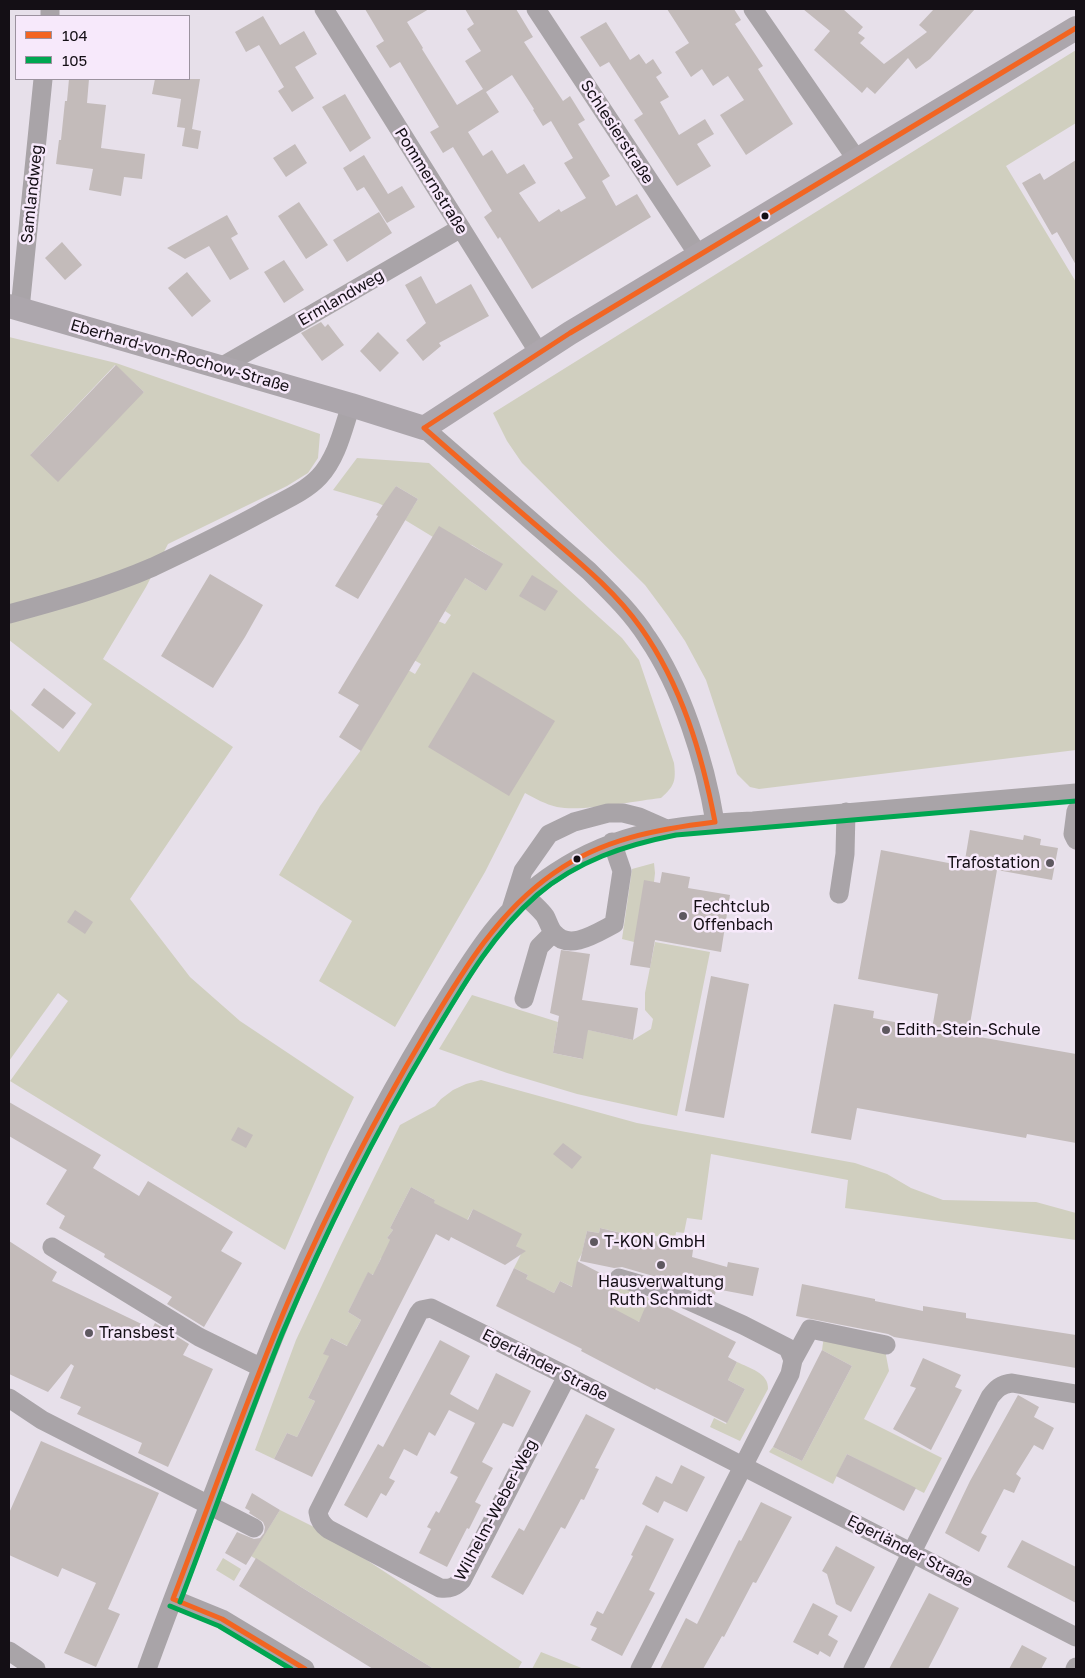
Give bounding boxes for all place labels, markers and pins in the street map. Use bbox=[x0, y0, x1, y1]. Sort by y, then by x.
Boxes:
unlabelled marker bbox=[760, 211, 770, 221]
place label: Trafostation bbox=[947, 853, 1040, 873]
unlabelled marker bbox=[572, 854, 582, 864]
marker: Trafostation bbox=[1044, 857, 1056, 869]
place label: Fechtclub Offenbach bbox=[693, 897, 773, 935]
marker: Fechtclub Offenbach bbox=[677, 910, 689, 922]
place label: Edith-Stein-Schule bbox=[896, 1020, 1041, 1040]
marker: Edith-Stein-Schule bbox=[880, 1024, 892, 1036]
place label: T-KON GmbH bbox=[604, 1232, 706, 1252]
marker: T-KON GmbH bbox=[588, 1236, 600, 1248]
marker: Hausverwaltung Ruth Schmidt bbox=[655, 1259, 667, 1271]
place label: Hausverwaltung Ruth Schmidt bbox=[598, 1272, 724, 1310]
place label: Transbest bbox=[99, 1323, 175, 1343]
marker: Transbest bbox=[83, 1327, 95, 1339]

